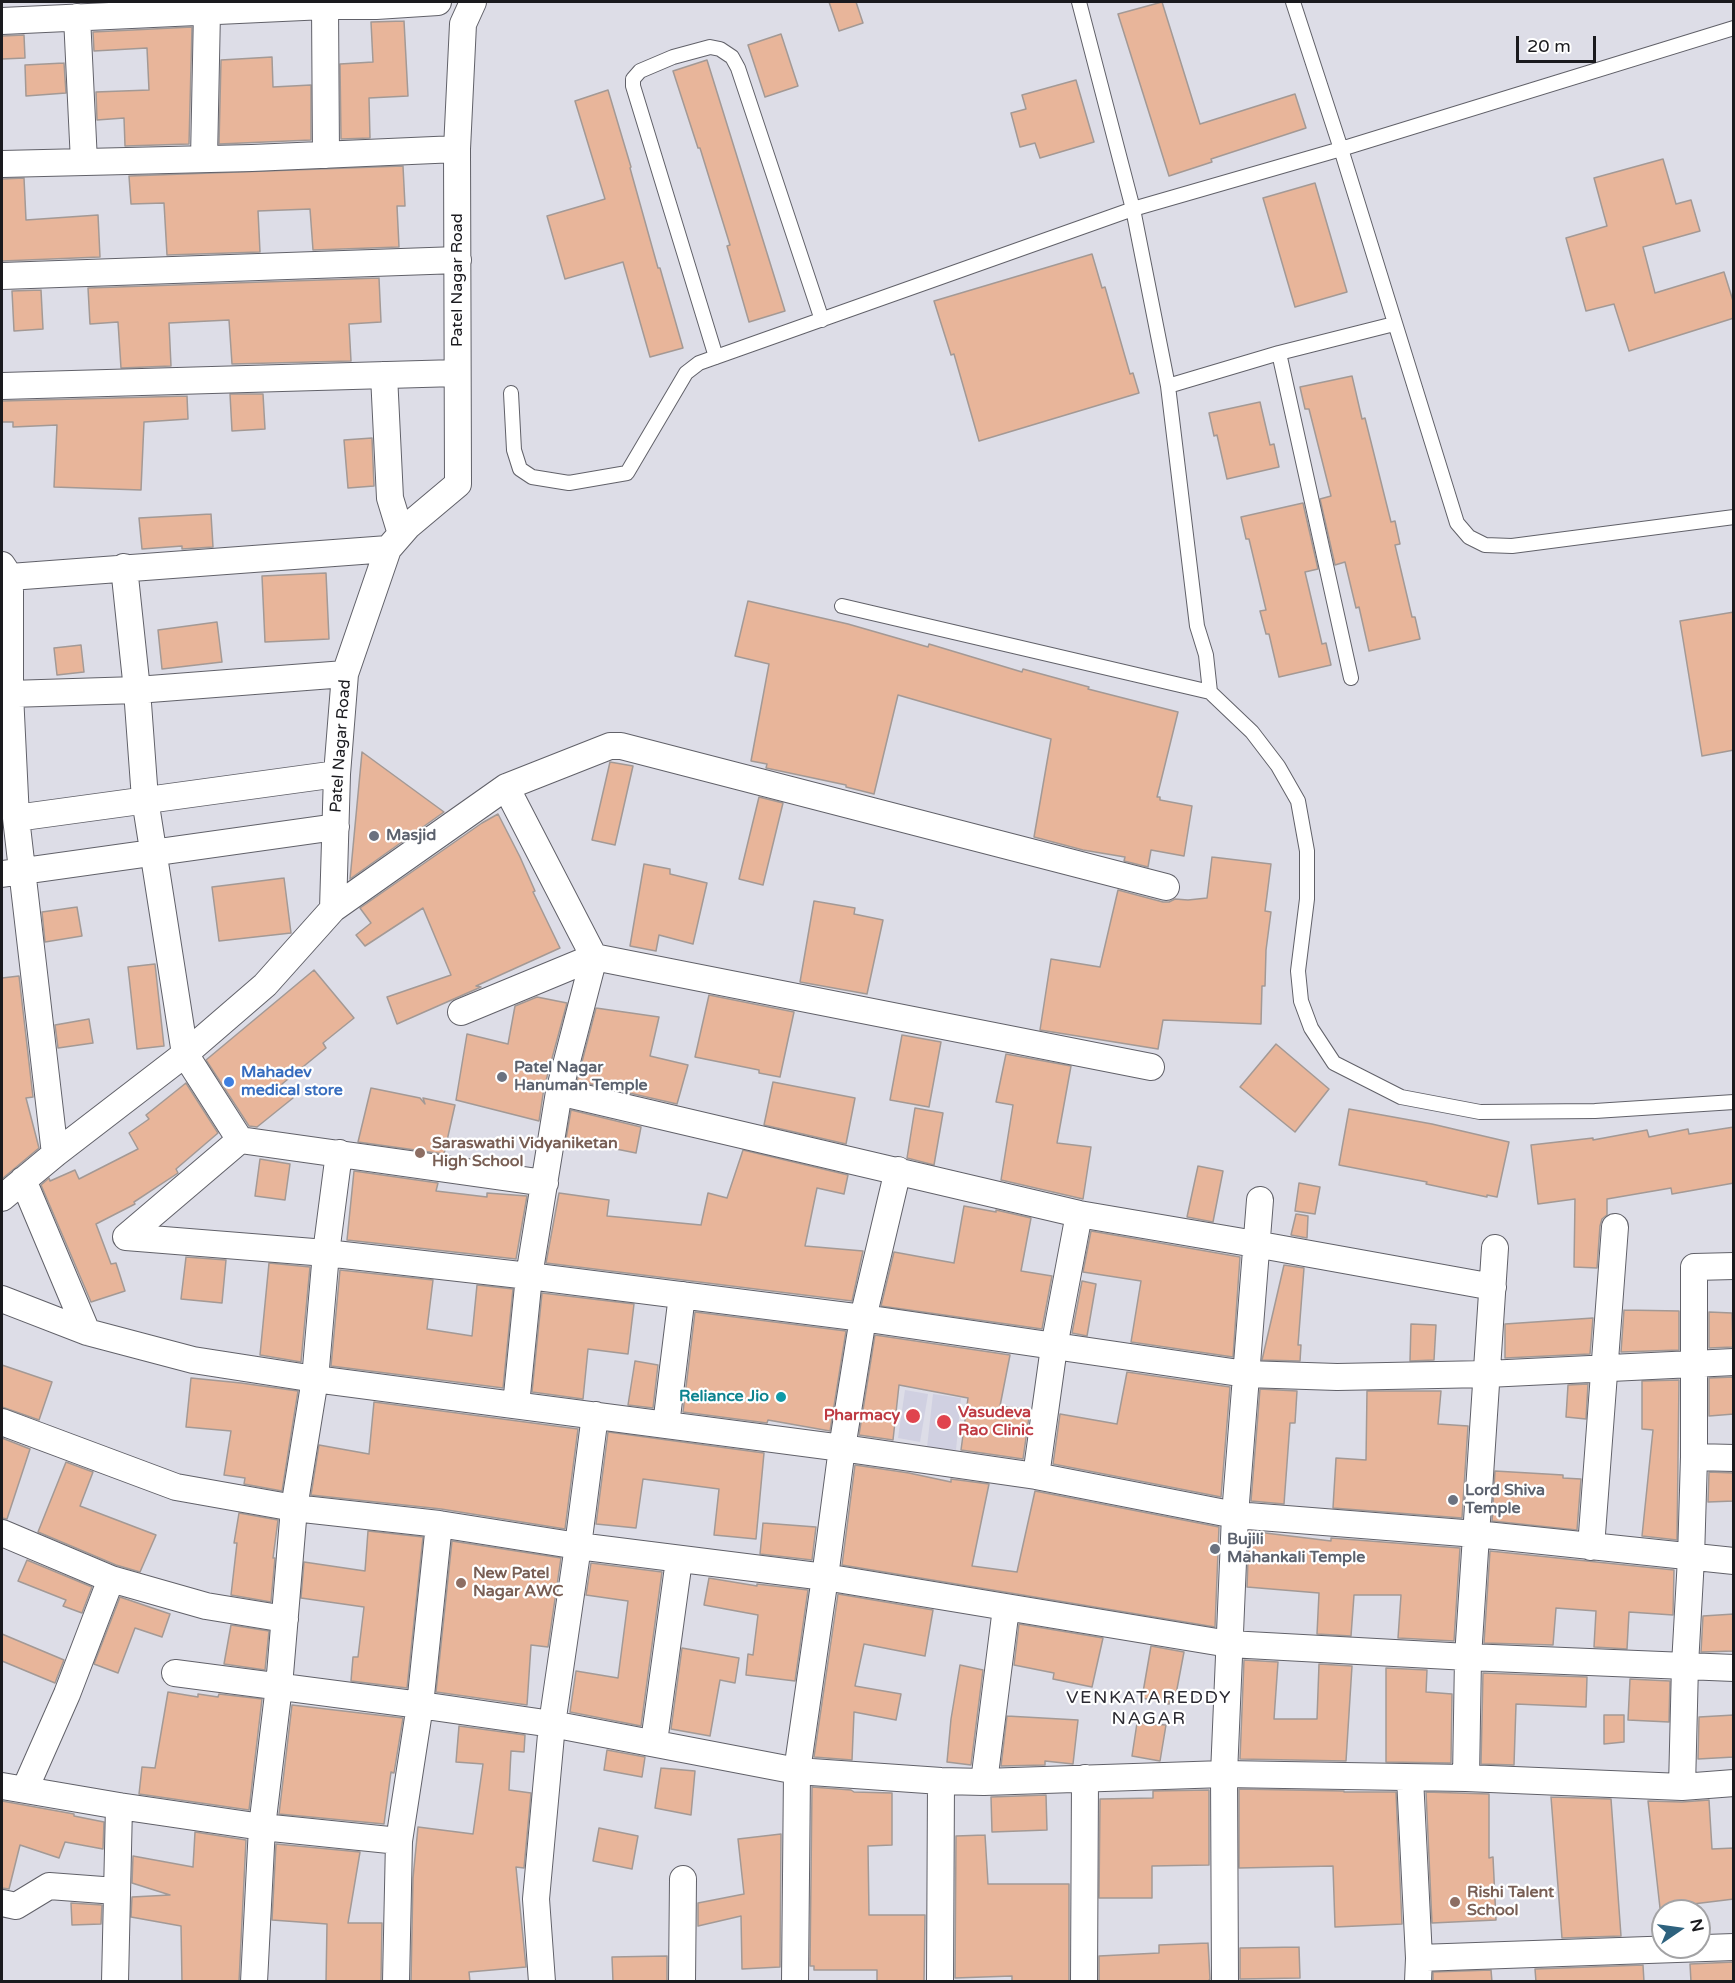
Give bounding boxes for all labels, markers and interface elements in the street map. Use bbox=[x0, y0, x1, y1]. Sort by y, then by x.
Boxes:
scale bar bbox=[1519, 24, 1598, 62]
text: 20 m bbox=[1527, 35, 1571, 57]
street label: Patel Nagar Road bbox=[448, 213, 468, 347]
street label: Patel Nagar Road bbox=[327, 679, 355, 813]
place label: Masjid bbox=[386, 826, 436, 846]
marker: Masjid bbox=[367, 829, 381, 843]
place label: Patel Nagar Hanuman Temple bbox=[514, 1058, 648, 1096]
place label: Mahadev medical store bbox=[241, 1063, 343, 1101]
marker: Patel Nagar Hanuman Temple bbox=[495, 1070, 509, 1084]
marker: Mahadev medical store bbox=[222, 1075, 236, 1089]
place label: Saraswathi Vidyaniketan High School bbox=[432, 1134, 618, 1172]
marker: Saraswathi Vidyaniketan High School bbox=[413, 1146, 427, 1160]
place label: Reliance Jio bbox=[679, 1387, 769, 1407]
marker: Reliance Jio bbox=[774, 1390, 788, 1404]
place label: Vasudeva Rao Clinic bbox=[958, 1403, 1034, 1441]
place label: Pharmacy bbox=[824, 1406, 900, 1426]
marker: Pharmacy bbox=[904, 1407, 922, 1425]
marker: Vasudeva Rao Clinic bbox=[935, 1413, 953, 1431]
place label: Lord Shiva Temple bbox=[1465, 1481, 1545, 1519]
marker: Lord Shiva Temple bbox=[1446, 1493, 1460, 1507]
place label: Bujili Mahankali Temple bbox=[1227, 1530, 1365, 1568]
marker: Bujili Mahankali Temple bbox=[1208, 1542, 1222, 1556]
place label: New Patel Nagar AWC bbox=[473, 1564, 563, 1602]
marker: New Patel Nagar AWC bbox=[454, 1576, 468, 1590]
district label: VENKATAREDDY NAGAR bbox=[1066, 1687, 1232, 1730]
place label: Rishi Talent School bbox=[1467, 1883, 1554, 1921]
marker: Rishi Talent School bbox=[1448, 1895, 1462, 1909]
north arrow bbox=[1651, 1899, 1711, 1959]
text: N bbox=[1685, 1917, 1708, 1934]

